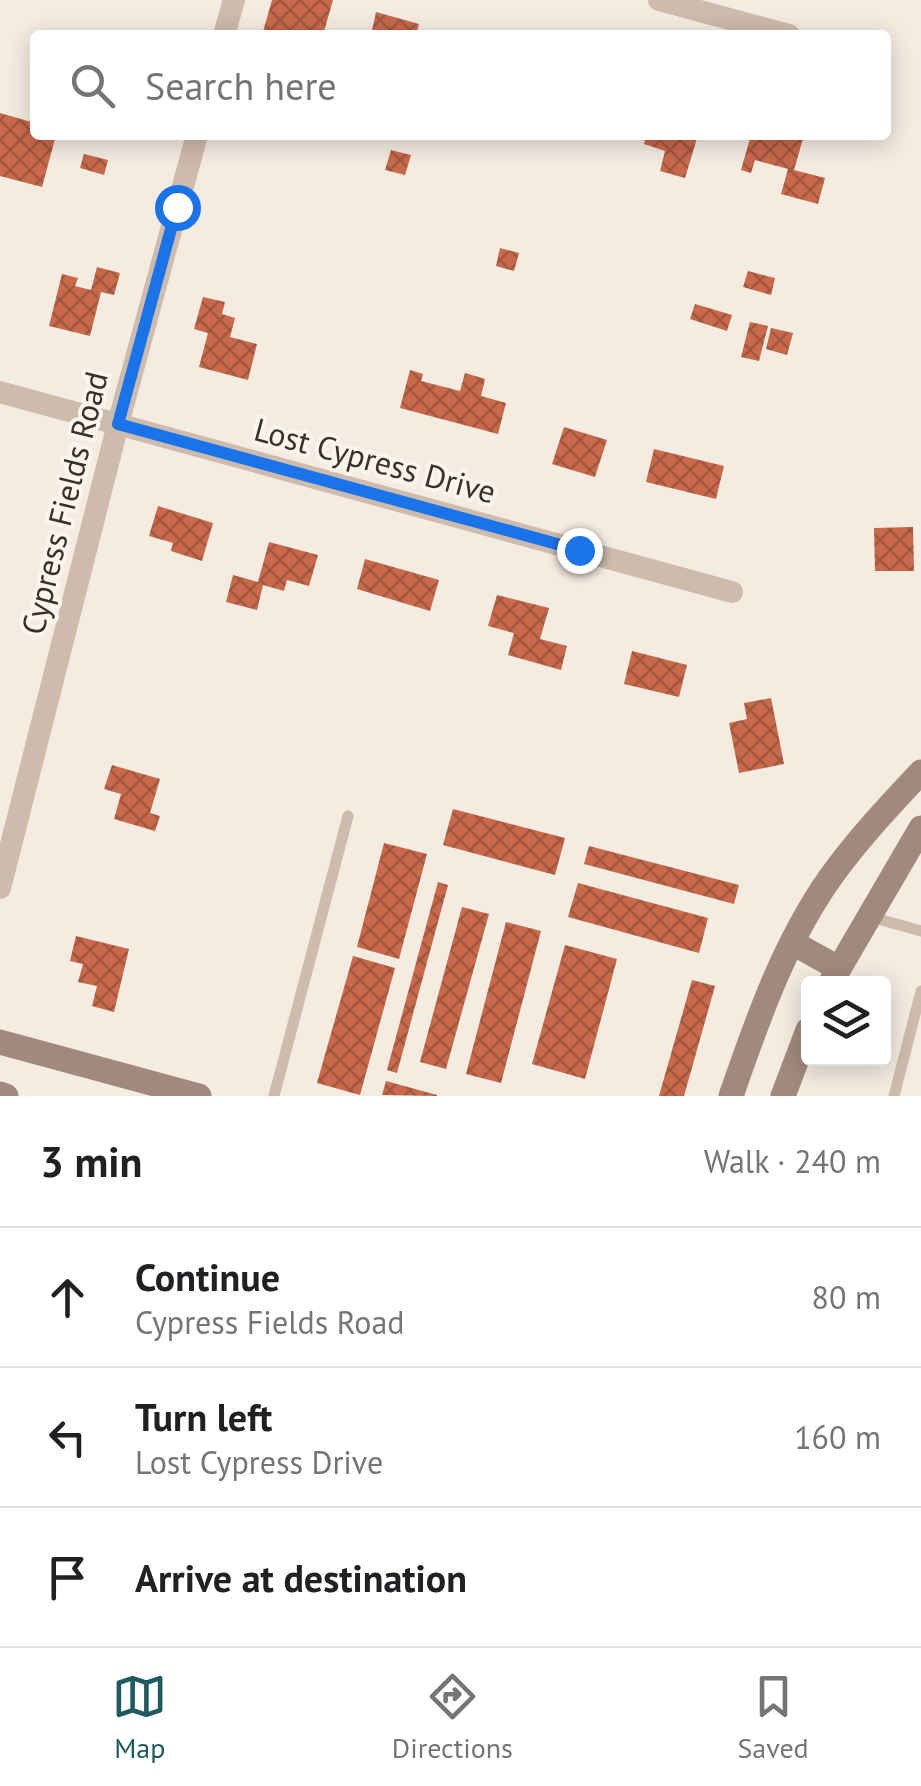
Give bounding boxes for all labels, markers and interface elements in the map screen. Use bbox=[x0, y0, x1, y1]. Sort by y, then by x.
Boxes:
search box bbox=[30, 30, 891, 140]
icon: search bbox=[65, 58, 120, 113]
text: Search here bbox=[145, 61, 337, 110]
route start bbox=[155, 185, 201, 231]
street label: Cypress Fields Road bbox=[11, 367, 117, 639]
street label: Lost Cypress Drive bbox=[250, 408, 501, 512]
route end bbox=[557, 528, 603, 574]
map controls bbox=[801, 976, 891, 1066]
button: layers bbox=[801, 976, 891, 1066]
text: 3 min bbox=[40, 1134, 142, 1189]
text: Walk · 240 m bbox=[704, 1140, 881, 1182]
text: Continue bbox=[135, 1252, 280, 1301]
icon: ahead bbox=[40, 1270, 95, 1325]
text: 80 m bbox=[812, 1276, 881, 1318]
text: Cypress Fields Road bbox=[135, 1301, 404, 1343]
text: Turn left bbox=[135, 1392, 272, 1441]
icon: left bbox=[40, 1410, 95, 1465]
text: 160 m bbox=[794, 1416, 881, 1458]
text: Lost Cypress Drive bbox=[135, 1441, 383, 1483]
icon: arrive bbox=[40, 1550, 95, 1605]
text: Arrive at destination bbox=[135, 1553, 467, 1602]
tab: Map bbox=[112, 1669, 167, 1766]
tab: Directions bbox=[392, 1669, 513, 1766]
tab: Saved bbox=[737, 1669, 809, 1766]

